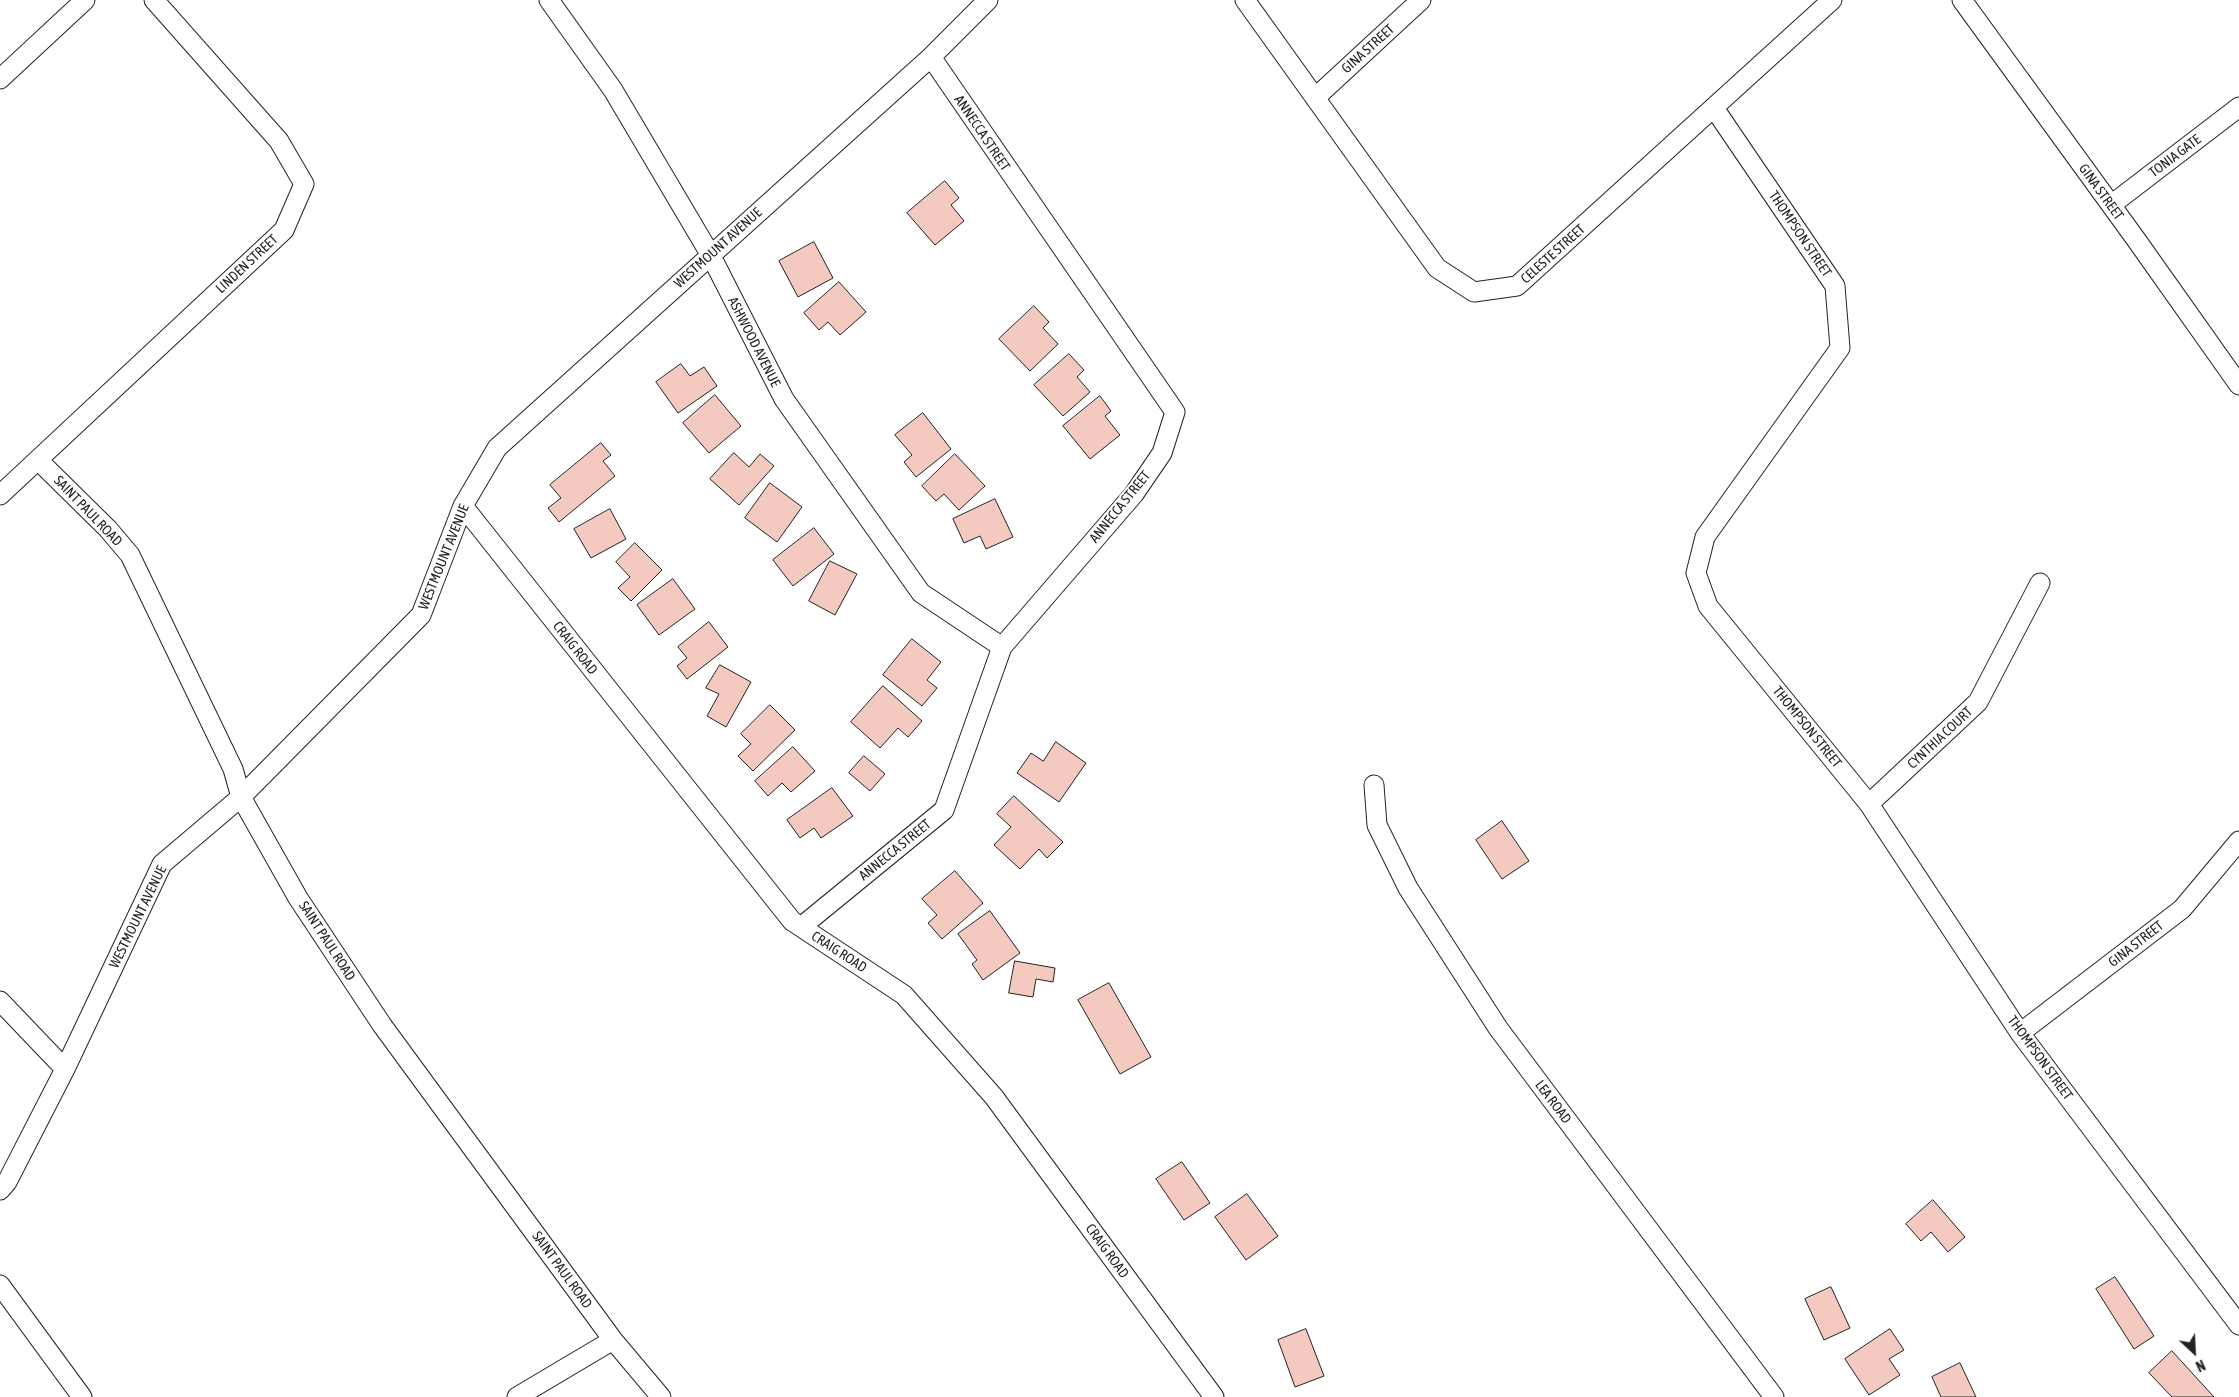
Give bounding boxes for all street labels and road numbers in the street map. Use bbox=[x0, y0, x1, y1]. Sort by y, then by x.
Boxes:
street label: GINA STREET bbox=[1338, 21, 1398, 77]
street label: ANNECCA STREET bbox=[951, 92, 1013, 174]
street label: TONIA GATE bbox=[2146, 131, 2204, 181]
street label: GINA STREET bbox=[2075, 161, 2127, 223]
street label: THOMPSON STREET bbox=[1765, 188, 1835, 280]
street label: WESTMOUNT AVENUE bbox=[671, 204, 765, 292]
street label: CELESTE STREET bbox=[1517, 221, 1589, 287]
street label: LINDEN STREET bbox=[213, 231, 281, 297]
street label: ASHWOOD AVENUE bbox=[724, 294, 784, 390]
street label: ANNECCA STREET bbox=[1086, 468, 1154, 546]
street label: SAINT PAUL ROAD bbox=[50, 472, 126, 550]
street label: WESTMOUNT AVENUE bbox=[415, 502, 473, 612]
street label: CRAIG ROAD bbox=[549, 618, 601, 678]
street label: THOMPSON STREET bbox=[1769, 683, 1845, 771]
street label: CYNTHIA COURT bbox=[1904, 704, 1976, 772]
street label: ANNECCA STREET bbox=[856, 816, 934, 884]
street label: WESTMOUNT AVENUE bbox=[106, 863, 170, 971]
street label: SAINT PAUL ROAD bbox=[295, 898, 359, 984]
street label: GINA STREET bbox=[2105, 917, 2167, 971]
street label: CRAIG ROAD bbox=[808, 928, 870, 976]
street label: THOMPSON STREET bbox=[2004, 1013, 2076, 1103]
street label: LEA ROAD bbox=[1531, 1077, 1575, 1127]
street label: CRAIG ROAD bbox=[1082, 1221, 1132, 1281]
street label: SAINT PAUL ROAD bbox=[528, 1228, 596, 1312]

